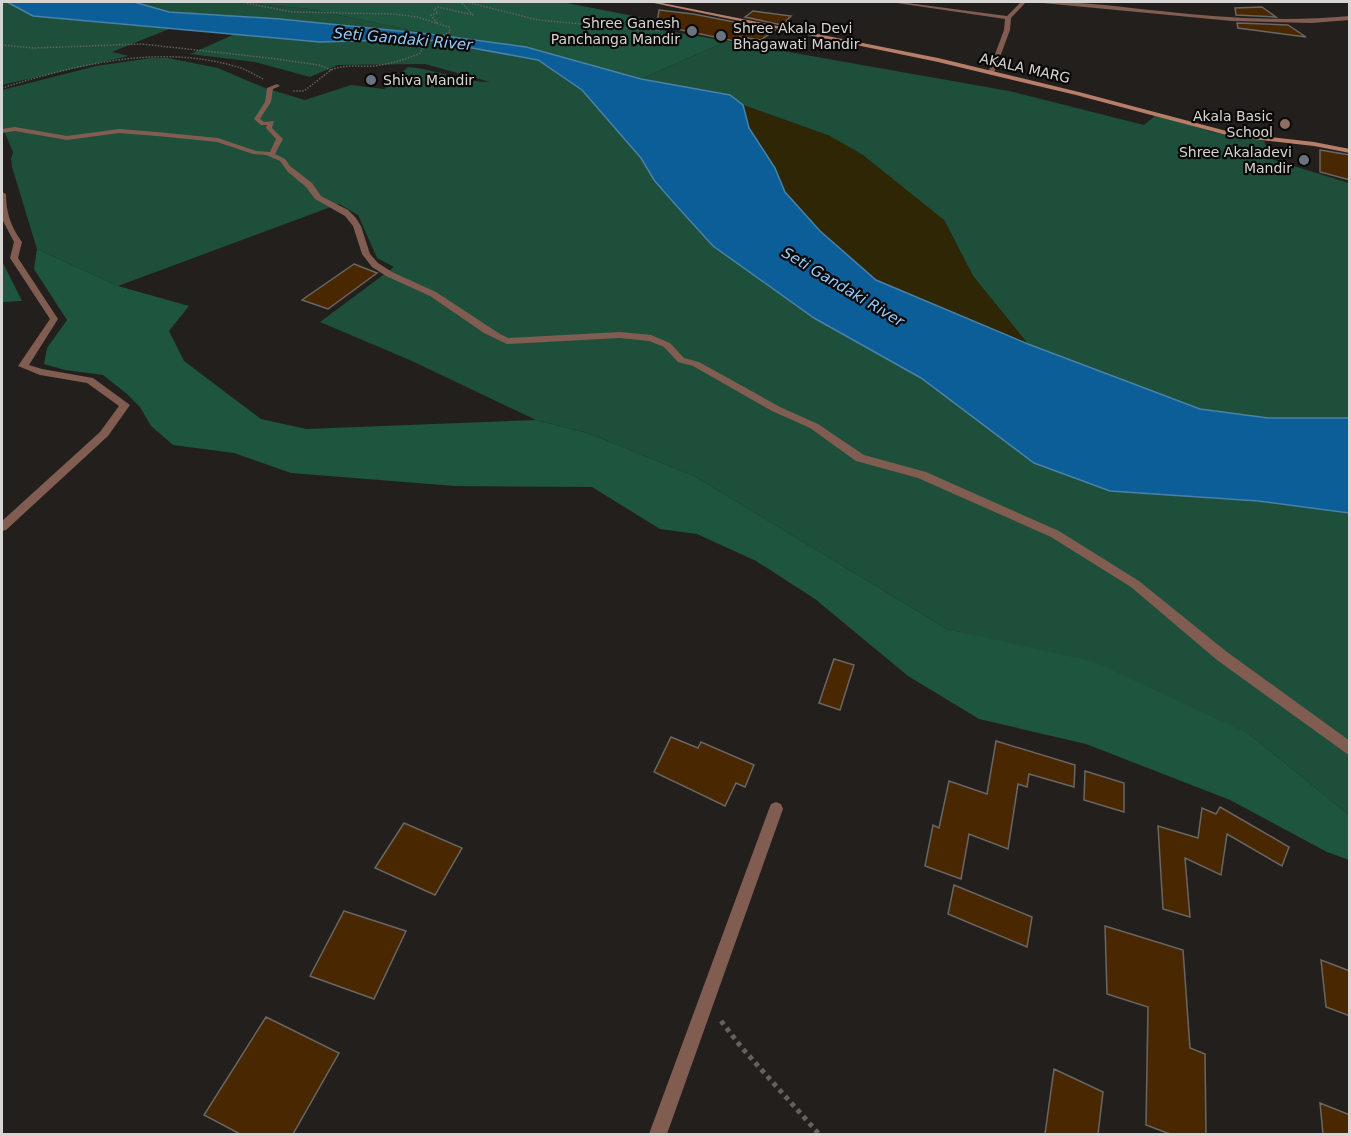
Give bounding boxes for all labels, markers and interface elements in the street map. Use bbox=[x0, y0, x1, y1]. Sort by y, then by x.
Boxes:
place label: Shree Ganesh Panchanga Mandir bbox=[551, 15, 680, 47]
place label: Shree Akala Devi Bhagawati Mandir bbox=[733, 20, 860, 52]
water label: Seti Gandaki River bbox=[333, 24, 474, 54]
marker: Shree Ganesh Panchanga Mandir bbox=[685, 24, 699, 38]
marker: Shree Akala Devi Bhagawati Mandir bbox=[714, 29, 728, 43]
street label: AKALA MARG bbox=[978, 50, 1072, 86]
place label: Shiva Mandir bbox=[383, 72, 474, 88]
marker: Shiva Mandir bbox=[364, 73, 378, 87]
place label: Akala Basic School bbox=[1193, 108, 1273, 140]
marker: Akala Basic School bbox=[1278, 117, 1292, 131]
place label: Shree Akaladevi Mandir bbox=[1179, 144, 1292, 176]
marker: Shree Akaladevi Mandir bbox=[1297, 153, 1311, 167]
water label: Seti Gandaki River bbox=[779, 243, 908, 331]

